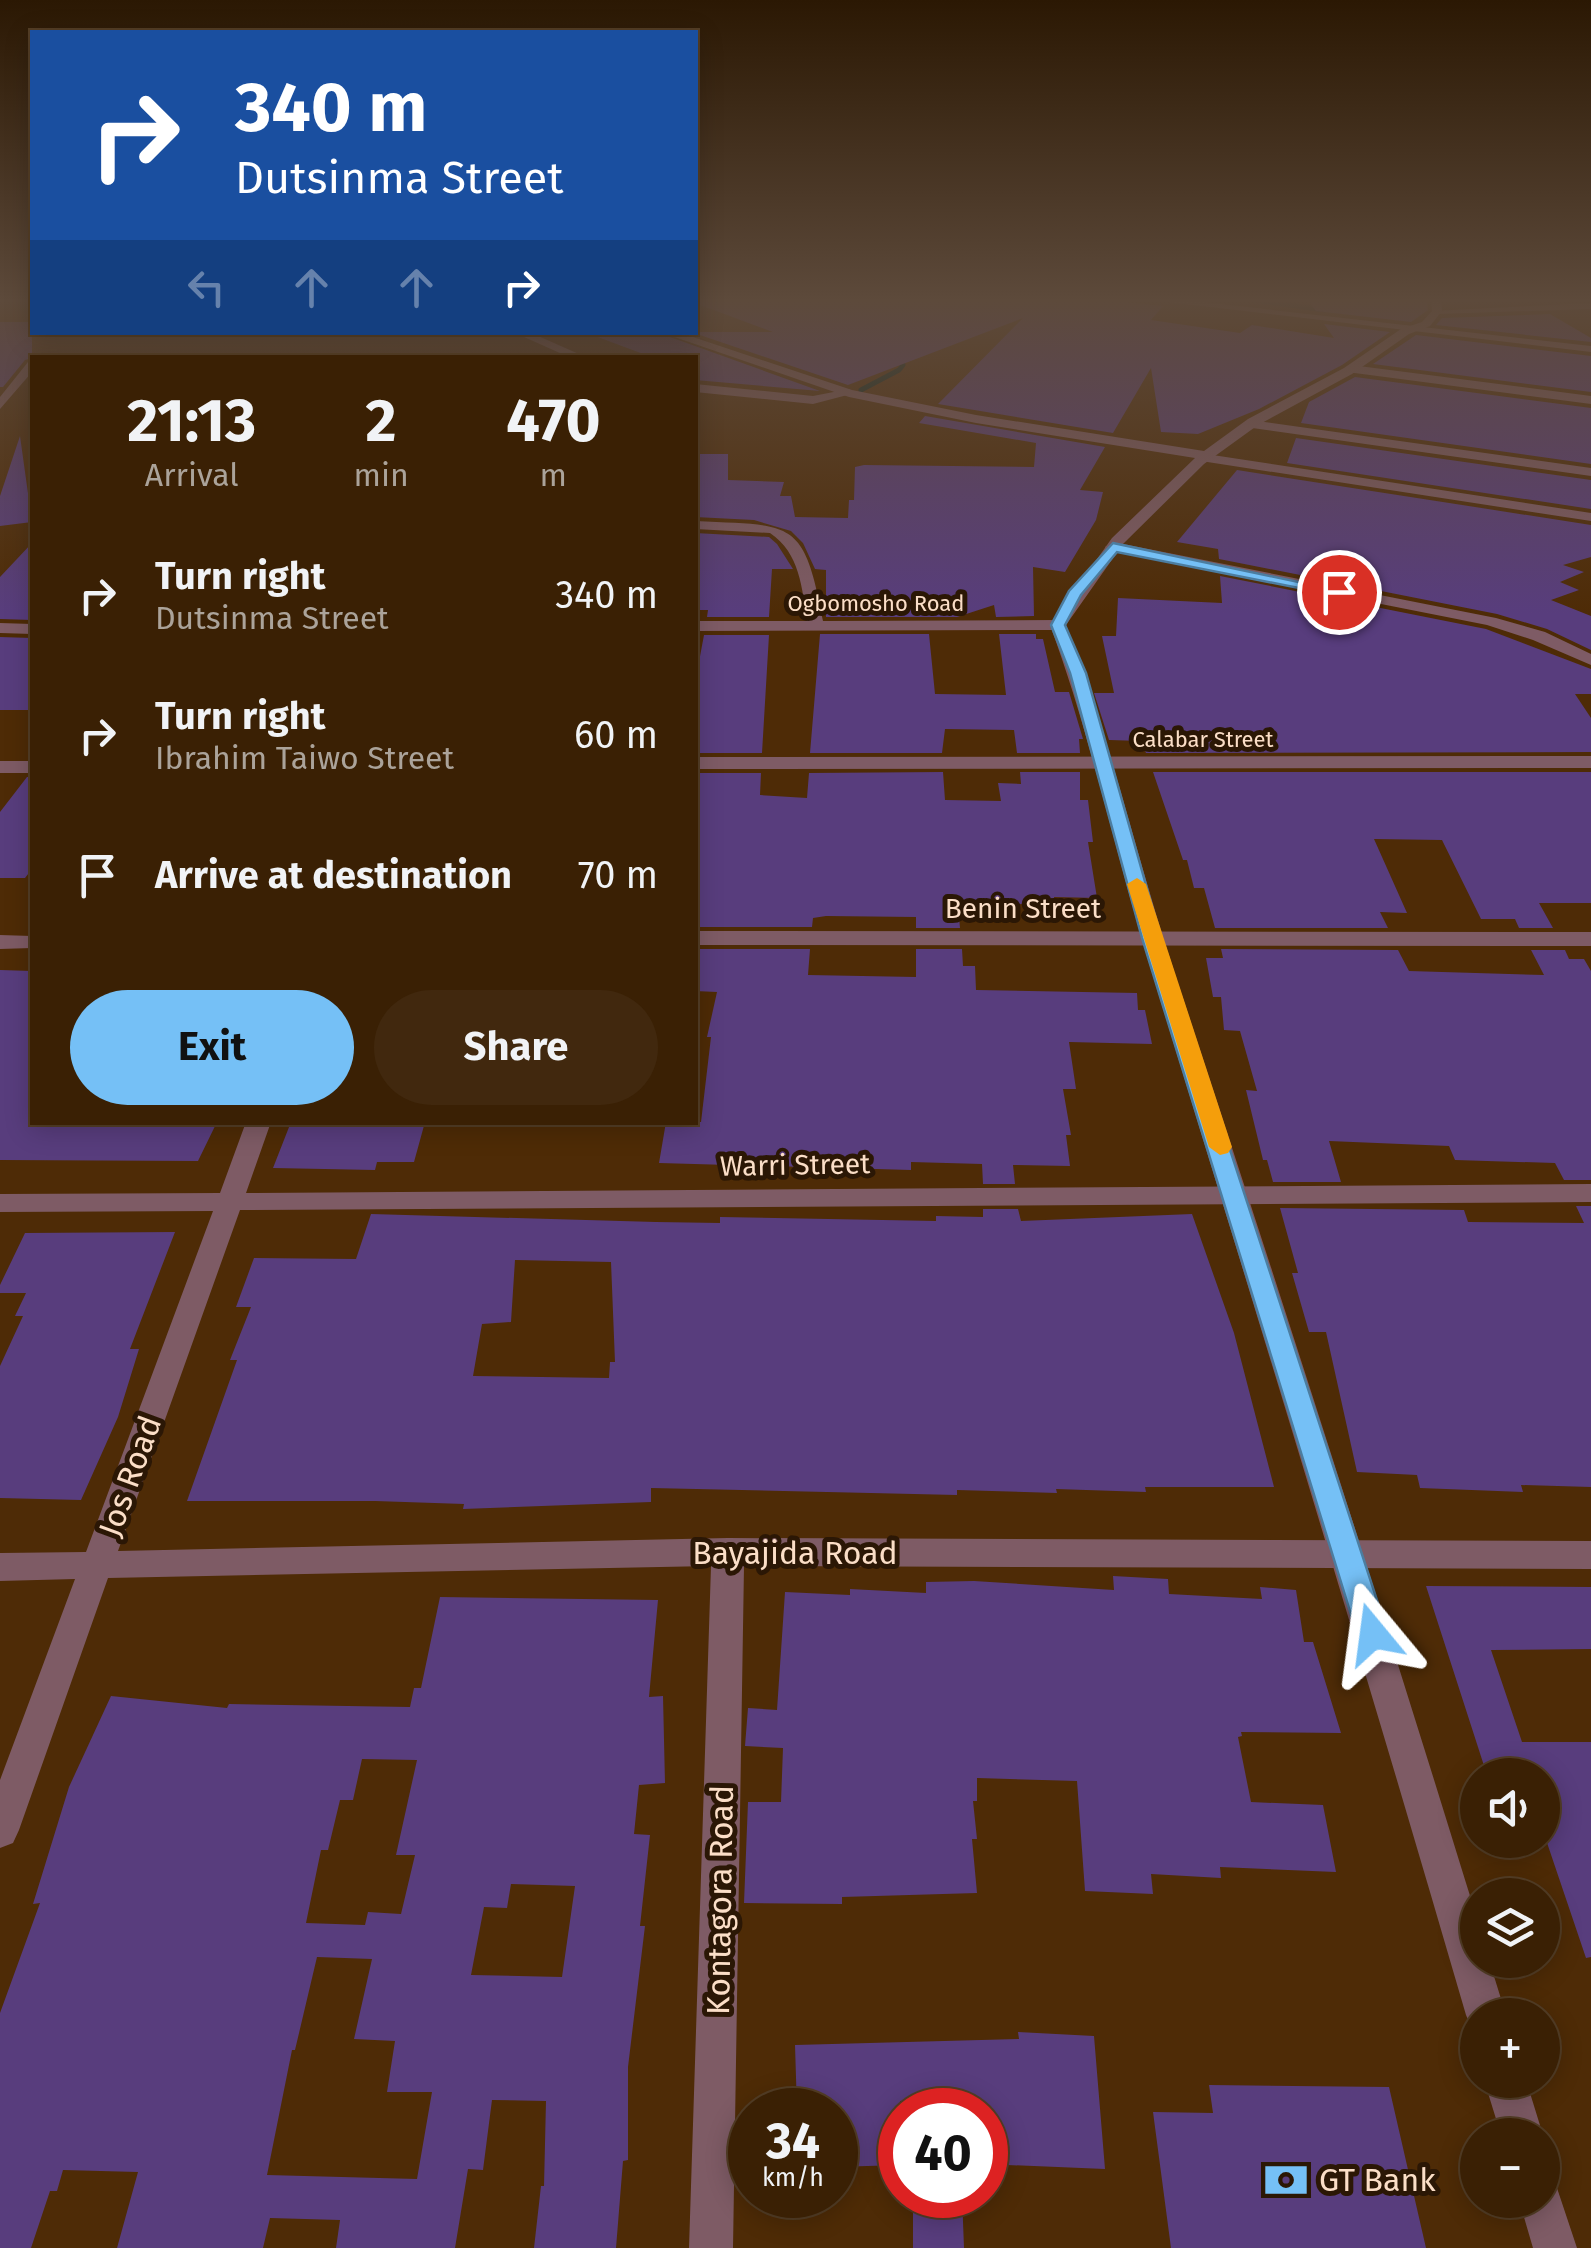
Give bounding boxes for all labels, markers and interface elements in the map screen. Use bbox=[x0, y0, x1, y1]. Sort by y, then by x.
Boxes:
text: 340 m bbox=[235, 66, 428, 150]
icon: right bbox=[70, 70, 200, 200]
text: Dutsinma Street bbox=[235, 151, 564, 205]
icon: left bbox=[179, 260, 234, 315]
icon: ahead bbox=[284, 260, 339, 315]
icon: ahead bbox=[389, 260, 444, 315]
icon: right bbox=[494, 260, 549, 315]
text: 21:13 bbox=[127, 385, 256, 457]
text: 2 bbox=[366, 385, 397, 457]
text: 470 bbox=[506, 385, 601, 457]
text: Arrival bbox=[145, 456, 239, 494]
text: min bbox=[353, 456, 409, 494]
text: m bbox=[540, 456, 567, 494]
pin bbox=[1297, 550, 1382, 635]
text: Turn right bbox=[155, 553, 325, 599]
icon: arrive bbox=[1312, 565, 1367, 620]
icon: right bbox=[70, 568, 125, 623]
text: 340 m bbox=[555, 572, 658, 618]
street label: Ogbomosho Road bbox=[788, 590, 964, 617]
text: Dutsinma Street bbox=[155, 599, 389, 637]
text: Turn right bbox=[155, 693, 325, 739]
icon: right bbox=[70, 708, 125, 763]
text: 60 m bbox=[574, 712, 658, 758]
street label: Calabar Street bbox=[1133, 726, 1274, 753]
text: Ibrahim Taiwo Street bbox=[155, 739, 454, 777]
icon: arrive bbox=[70, 848, 125, 903]
text: Arrive at destination bbox=[155, 852, 512, 898]
text: 70 m bbox=[578, 852, 658, 898]
street label: Benin Street bbox=[945, 892, 1102, 925]
button: Exit bbox=[70, 990, 354, 1105]
button: Share bbox=[374, 990, 658, 1105]
street label: Warri Street bbox=[720, 1147, 871, 1183]
street label: Jos Road bbox=[91, 1410, 169, 1542]
street label: Bayajida Road bbox=[692, 1534, 898, 1572]
position arrow bbox=[1321, 1582, 1425, 1686]
map controls bbox=[1460, 1758, 1560, 2218]
button: sound bbox=[1460, 1758, 1560, 1858]
street label: Kontagora Road bbox=[699, 1785, 741, 2015]
button: layers bbox=[1460, 1878, 1560, 1978]
button: + bbox=[1460, 1998, 1560, 2098]
speed limit sign: 40 bbox=[878, 2088, 1008, 2218]
text: 34 bbox=[766, 2111, 820, 2171]
button: − bbox=[1460, 2118, 1560, 2218]
bank icon: GT Bank bbox=[1262, 2156, 1310, 2204]
place label: GT Bank bbox=[1319, 2161, 1436, 2199]
text: km/h bbox=[762, 2163, 824, 2193]

